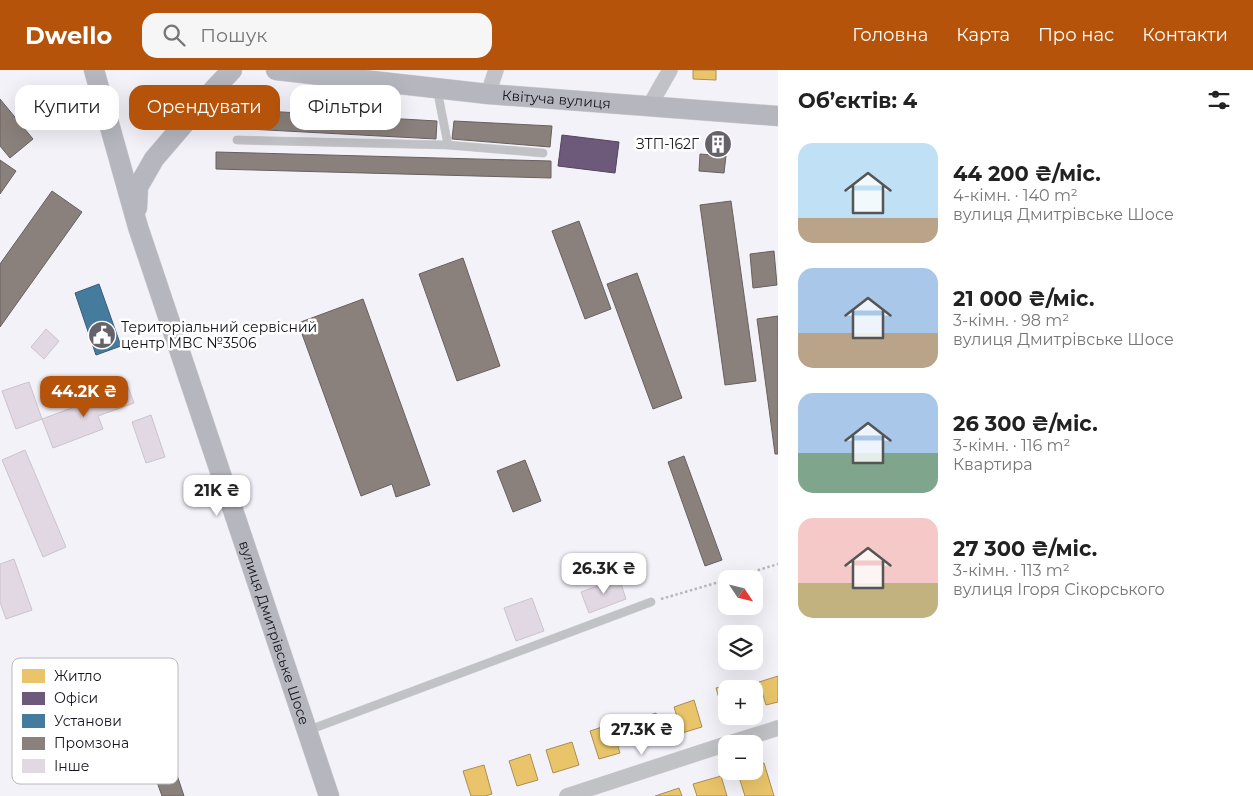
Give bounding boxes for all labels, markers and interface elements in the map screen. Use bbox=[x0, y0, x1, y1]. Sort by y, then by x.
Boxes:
search box bbox=[142, 13, 492, 58]
text: Dwello bbox=[25, 21, 112, 50]
icon: search bbox=[160, 21, 188, 49]
text: Пошук bbox=[200, 24, 267, 47]
text: Головна bbox=[852, 24, 928, 46]
text: Карта bbox=[956, 24, 1010, 46]
text: Про нас bbox=[1038, 24, 1114, 46]
text: Контакти bbox=[1142, 24, 1228, 46]
chip: Купити bbox=[15, 85, 119, 130]
chip: Орендувати bbox=[129, 85, 280, 130]
chip: Фільтри bbox=[290, 85, 401, 130]
street label: Квітуча вулиця bbox=[501, 86, 612, 112]
icon: filters bbox=[1205, 86, 1233, 114]
text: Об’єктів: 4 bbox=[798, 88, 917, 113]
building icon: ЗТП-162Г bbox=[703, 129, 733, 159]
place label: ЗТП-162Г bbox=[636, 135, 699, 153]
text: 44 200 ₴/міс. bbox=[953, 161, 1101, 186]
icon: home bbox=[838, 163, 898, 223]
text: 4-кімн. · 140 m² bbox=[953, 186, 1078, 205]
text: вулиця Дмитрівське Шосе bbox=[953, 205, 1174, 224]
text: 21 000 ₴/міс. bbox=[953, 286, 1094, 311]
icon: home bbox=[838, 288, 898, 348]
text: 3-кімн. · 98 m² bbox=[953, 311, 1069, 330]
place label: Територіальний сервісний центр МВС №3506 bbox=[121, 318, 317, 352]
public building icon: Територіальний сервісний центр МВС №3506 bbox=[87, 320, 117, 350]
text: вулиця Дмитрівське Шосе bbox=[953, 330, 1174, 349]
pin: 44.2K ₴ bbox=[38, 376, 130, 418]
text: 44.2K ₴ bbox=[51, 382, 117, 401]
text: 26 300 ₴/міс. bbox=[953, 411, 1098, 436]
icon: home bbox=[838, 413, 898, 473]
text: 3-кімн. · 116 m² bbox=[953, 436, 1070, 455]
text: Квартира bbox=[953, 455, 1033, 474]
pin: 21K ₴ bbox=[182, 474, 252, 517]
text: 21K ₴ bbox=[194, 481, 240, 500]
text: 27 300 ₴/міс. bbox=[953, 536, 1097, 561]
street label: вулиця Дмитрівське Шосе bbox=[235, 538, 313, 727]
icon: home bbox=[838, 538, 898, 598]
pin: 26.3K ₴ bbox=[558, 552, 650, 595]
text: 26.3K ₴ bbox=[572, 559, 636, 578]
text: 3-кімн. · 113 m² bbox=[953, 561, 1070, 580]
north arrow bbox=[718, 570, 762, 615]
map controls bbox=[718, 570, 763, 780]
text: вулиця Ігоря Сікорського bbox=[953, 580, 1165, 599]
button: layers bbox=[718, 625, 763, 670]
legend bbox=[12, 658, 178, 784]
text: Житло bbox=[54, 667, 102, 685]
button: + bbox=[718, 680, 763, 725]
text: Офіси bbox=[54, 689, 98, 707]
text: Установи bbox=[54, 712, 122, 730]
pin: 27.3K ₴ bbox=[596, 714, 688, 756]
text: 27.3K ₴ bbox=[611, 720, 673, 739]
text: Промзона bbox=[54, 734, 129, 752]
button: − bbox=[718, 735, 763, 780]
text: Інше bbox=[54, 757, 89, 775]

